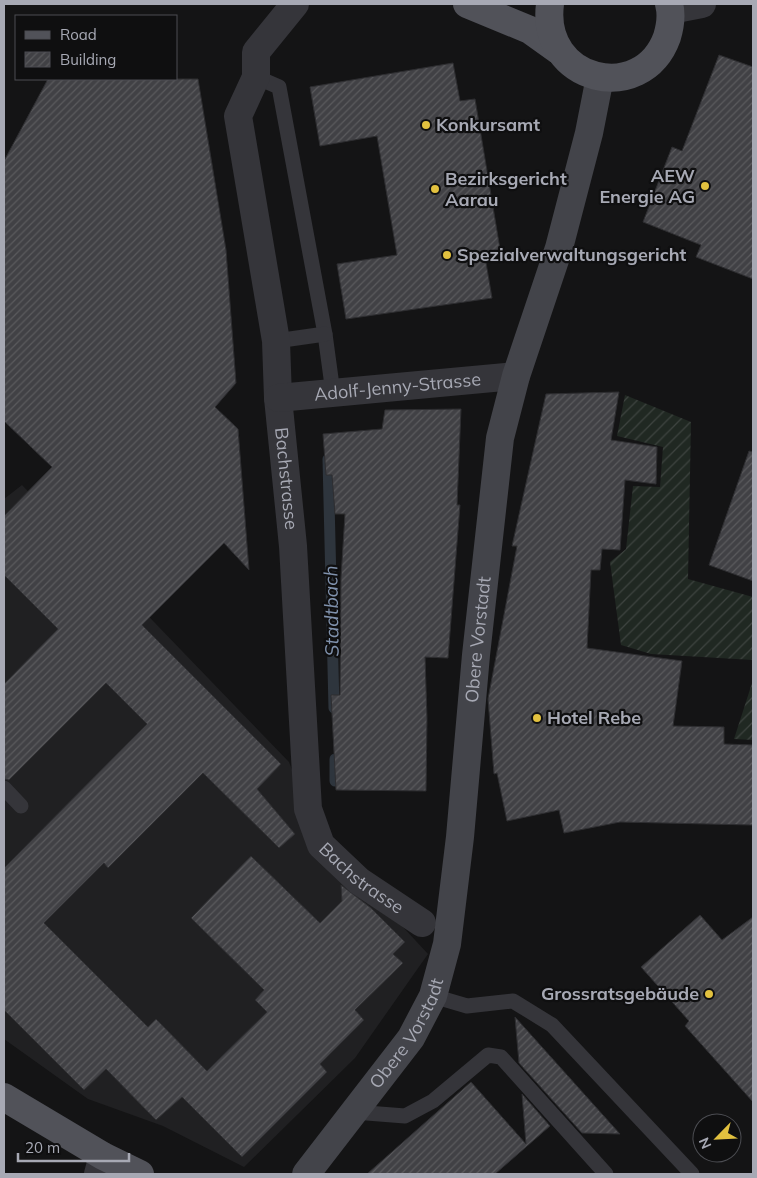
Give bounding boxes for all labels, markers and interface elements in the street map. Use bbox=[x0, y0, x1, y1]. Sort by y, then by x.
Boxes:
legend bbox=[15, 15, 178, 80]
text: Road bbox=[60, 25, 97, 44]
text: Building bbox=[60, 50, 116, 69]
place label: Konkursamt bbox=[436, 113, 540, 136]
marker: Konkursamt bbox=[420, 119, 432, 131]
place label: AEW Energie AG bbox=[599, 164, 695, 208]
place label: Bezirksgericht Aarau bbox=[445, 167, 567, 211]
marker: AEW Energie AG bbox=[699, 180, 711, 192]
marker: Bezirksgericht Aarau bbox=[429, 183, 441, 195]
place label: Spezialverwaltungsgericht bbox=[457, 243, 687, 266]
marker: Spezialverwaltungsgericht bbox=[441, 249, 453, 261]
street label: Adolf-Jenny-Strasse bbox=[313, 367, 482, 406]
street label: Bachstrasse bbox=[270, 426, 303, 531]
water label: Stadtbach bbox=[318, 565, 344, 657]
street label: Obere Vorstadt bbox=[460, 575, 496, 704]
place label: Hotel Rebe bbox=[547, 706, 641, 729]
marker: Hotel Rebe bbox=[531, 712, 543, 724]
street label: Bachstrasse bbox=[314, 837, 409, 919]
street label: Obere Vorstadt bbox=[364, 975, 448, 1093]
place label: Grossratsgebäude bbox=[541, 982, 699, 1005]
marker: Grossratsgebäude bbox=[703, 988, 715, 1000]
north arrow bbox=[692, 1113, 742, 1163]
scale bar bbox=[18, 1130, 129, 1162]
text: N bbox=[695, 1135, 715, 1152]
text: 20 m bbox=[25, 1138, 60, 1157]

